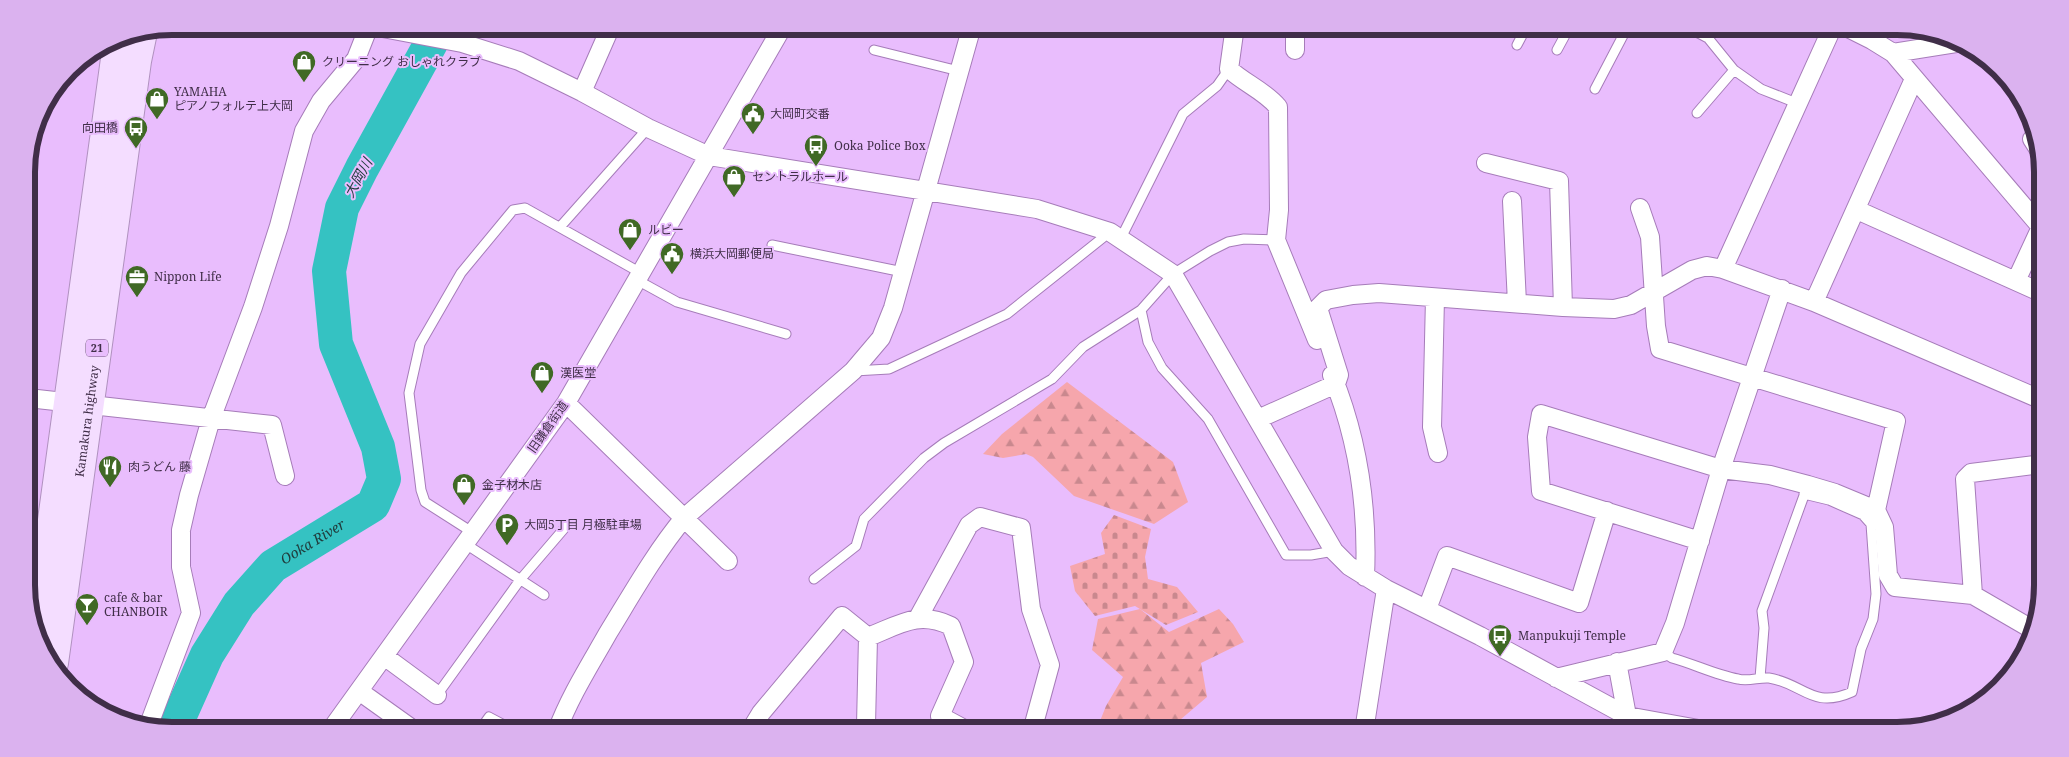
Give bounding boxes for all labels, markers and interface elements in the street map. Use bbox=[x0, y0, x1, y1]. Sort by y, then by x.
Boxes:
shop icon: クリーニング おしゃれクラブ bbox=[291, 49, 317, 83]
place label: クリーニング おしゃれクラブ bbox=[322, 53, 481, 70]
place label: YAMAHA ピアノフォルテ上大岡 bbox=[173, 83, 293, 114]
shop icon: YAMAHA ピアノフォルテ上大岡 bbox=[144, 86, 170, 120]
public building icon: 大岡町交番 bbox=[740, 101, 766, 135]
place label: 大岡町交番 bbox=[770, 105, 830, 122]
bus stop icon: 向田橋 bbox=[123, 115, 149, 149]
place label: 向田橋 bbox=[82, 119, 118, 136]
bus stop icon: Ooka Police Box bbox=[803, 133, 829, 167]
place label: Ooka Police Box bbox=[834, 137, 926, 154]
water label: 大岡川 bbox=[339, 153, 377, 201]
shop icon: セントラルホール bbox=[721, 164, 747, 198]
place label: セントラルホール bbox=[752, 168, 848, 185]
shop icon: ルビー bbox=[617, 217, 643, 251]
place label: ルビー bbox=[648, 221, 684, 238]
public building icon: 横浜大岡郵便局 bbox=[659, 241, 685, 275]
place label: 横浜大岡郵便局 bbox=[690, 245, 774, 262]
office icon: Nippon Life bbox=[124, 264, 150, 298]
place label: Nippon Life bbox=[154, 268, 222, 285]
road number: 21 bbox=[86, 339, 108, 356]
shop icon: 漢医堂 bbox=[529, 360, 555, 394]
street label: Kamakura highway bbox=[71, 364, 103, 478]
place label: 漢医堂 bbox=[560, 364, 596, 381]
street label: 旧鎌倉街道 bbox=[523, 397, 572, 456]
restaurant icon: 肉うどん 藤 bbox=[97, 454, 123, 488]
place label: 肉うどん 藤 bbox=[128, 458, 191, 475]
shop icon: 金子材木店 bbox=[451, 472, 477, 506]
place label: 金子材木店 bbox=[482, 476, 542, 493]
parking icon: 大岡5丁目 月極駐車場 bbox=[494, 512, 520, 546]
water label: Ooka River bbox=[276, 514, 349, 568]
place label: 大岡5丁目 月極駐車場 bbox=[524, 516, 642, 533]
place label: cafe & bar CHANBOIR bbox=[104, 589, 168, 620]
bar icon: cafe & bar CHANBOIR bbox=[74, 592, 100, 626]
bus stop icon: Manpukuji Temple bbox=[1487, 623, 1513, 657]
place label: Manpukuji Temple bbox=[1518, 627, 1626, 644]

